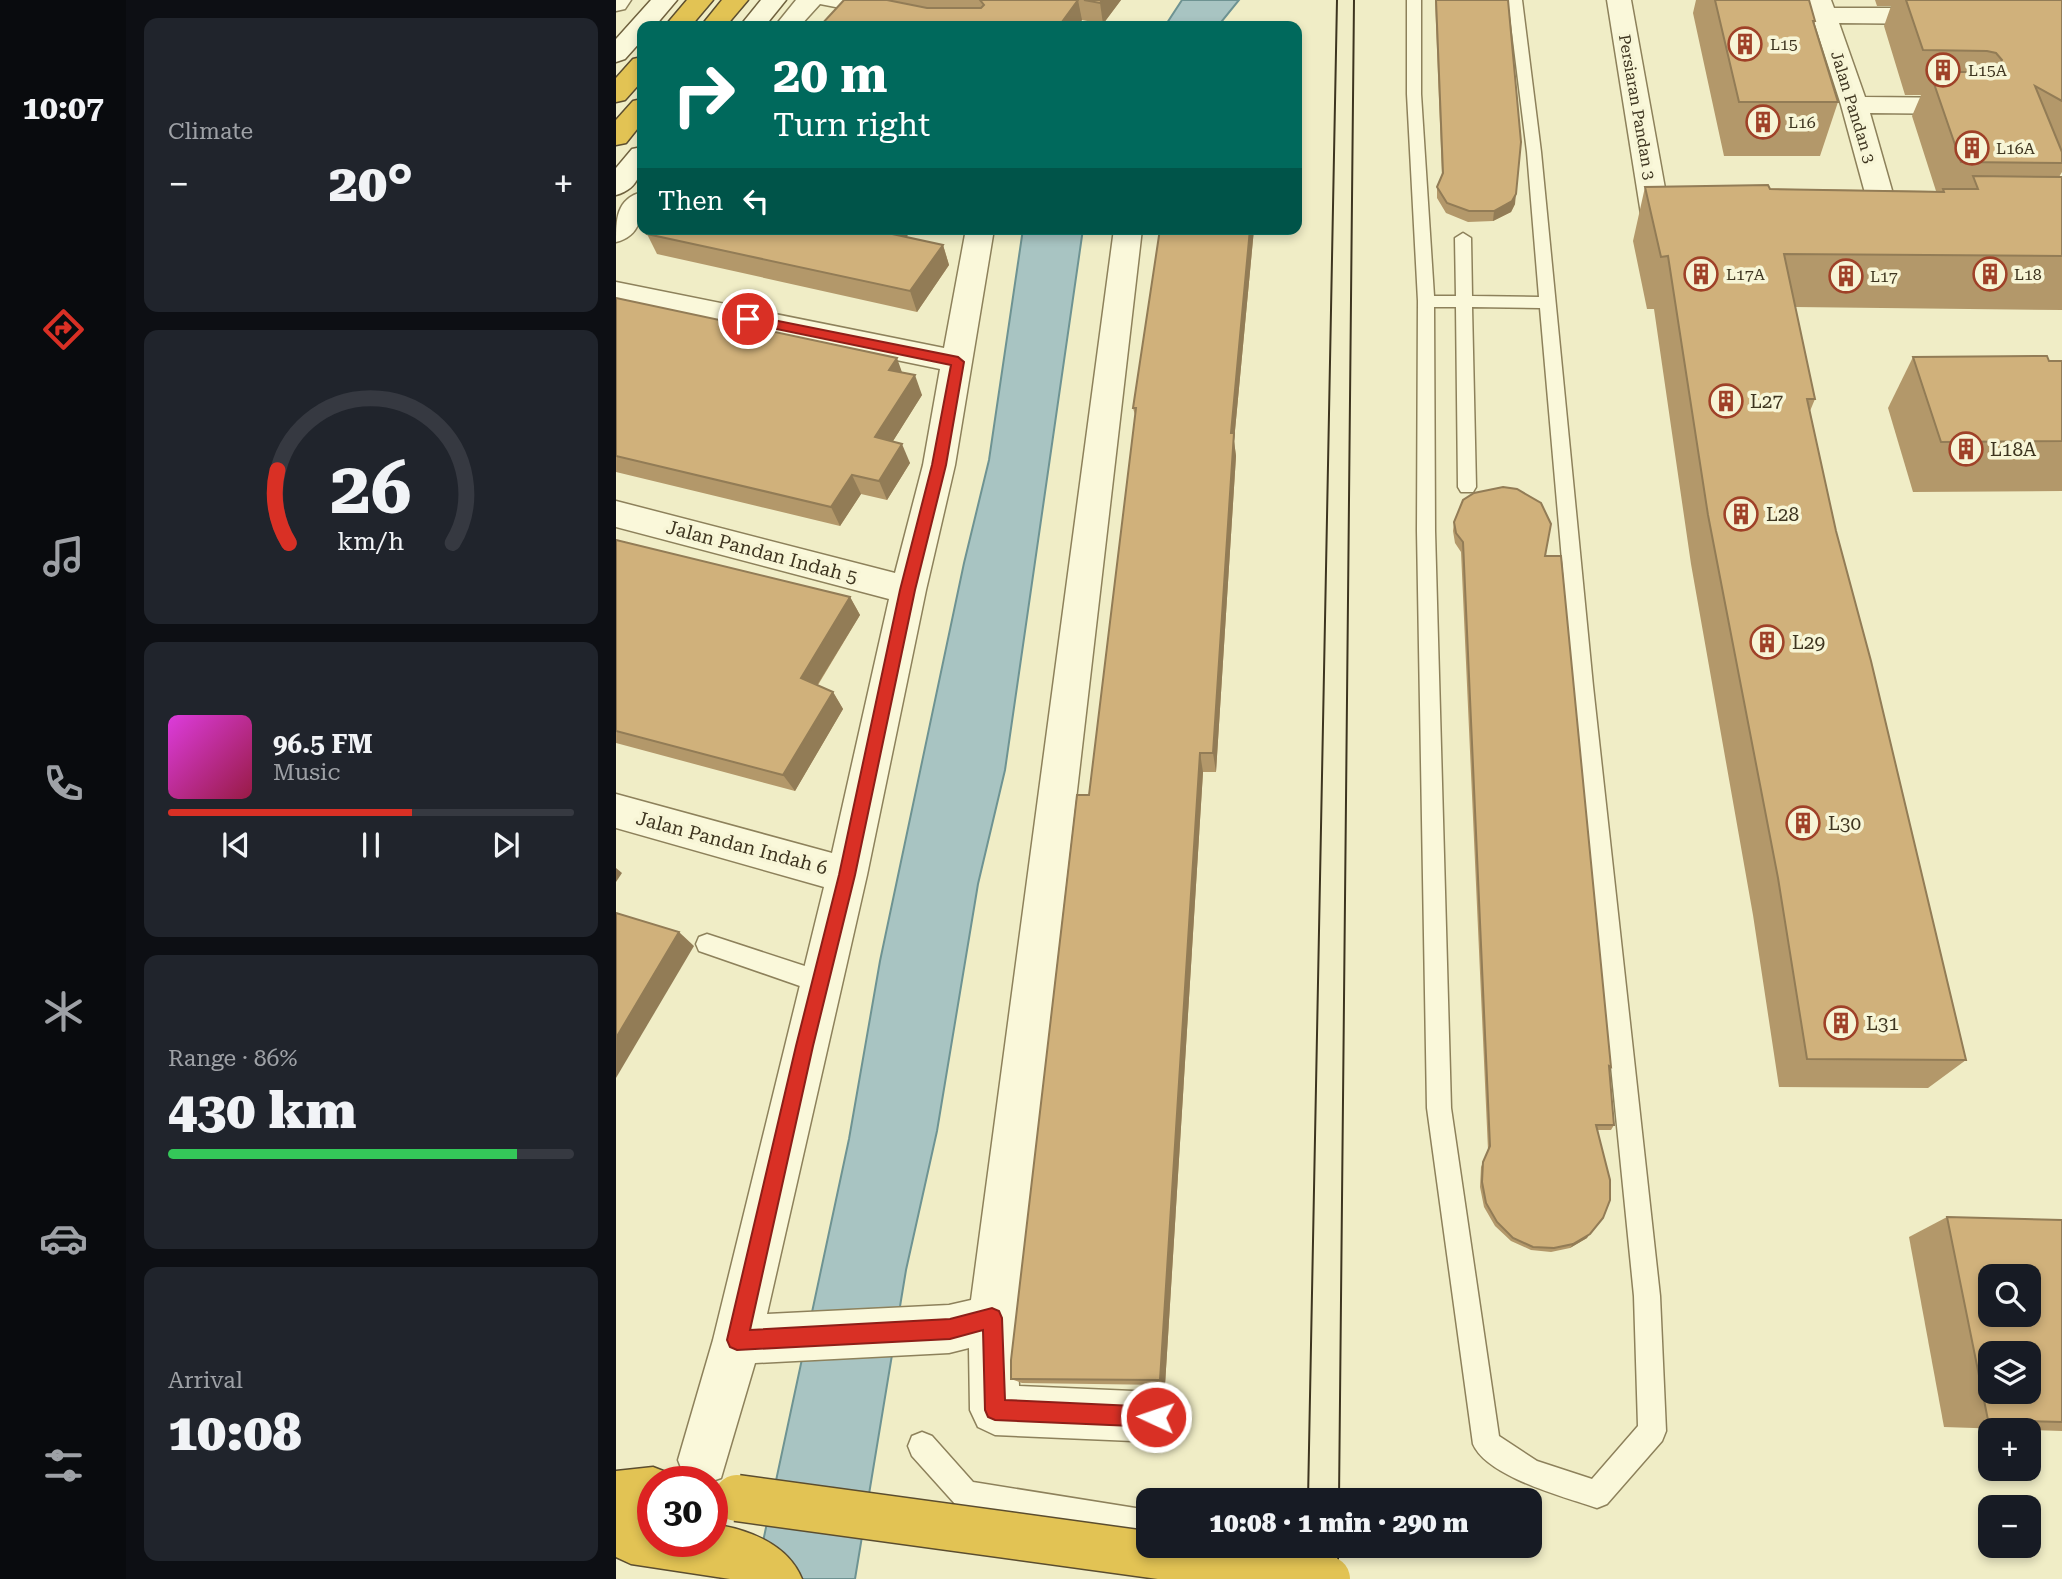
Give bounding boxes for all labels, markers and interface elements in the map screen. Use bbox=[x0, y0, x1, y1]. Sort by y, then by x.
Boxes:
building icon: L15 bbox=[1726, 25, 1764, 63]
street label: Persiaran Pandan 3 bbox=[1615, 33, 1659, 181]
place label: L15 bbox=[1770, 35, 1798, 54]
text: 20 m bbox=[773, 47, 888, 104]
icon: right bbox=[658, 49, 749, 140]
street label: Jalan Pandan 3 bbox=[1827, 49, 1879, 165]
building icon: L15A bbox=[1924, 51, 1962, 89]
place label: L15A bbox=[1968, 61, 2008, 80]
text: 10:07 bbox=[22, 89, 104, 127]
building icon: L16 bbox=[1744, 103, 1782, 141]
text: Turn right bbox=[773, 106, 930, 144]
place label: L16 bbox=[1788, 113, 1816, 132]
text: Climate bbox=[168, 118, 253, 145]
building icon: L16A bbox=[1953, 129, 1991, 167]
place label: L16A bbox=[1996, 139, 2036, 158]
text: 20° bbox=[329, 153, 413, 214]
text: − bbox=[168, 162, 189, 206]
text: + bbox=[553, 162, 574, 206]
icon: left bbox=[737, 182, 775, 220]
text: Then bbox=[658, 186, 723, 216]
building icon: L17A bbox=[1682, 255, 1720, 293]
building icon: L18 bbox=[1971, 255, 2009, 293]
building icon: L17 bbox=[1827, 257, 1865, 295]
place label: L17A bbox=[1726, 265, 1766, 284]
place label: L18 bbox=[2014, 265, 2042, 284]
place label: L17 bbox=[1870, 267, 1898, 286]
pin bbox=[718, 289, 778, 349]
icon: arrive bbox=[729, 300, 767, 338]
icon: directions bbox=[39, 305, 88, 354]
building icon: L27 bbox=[1707, 382, 1745, 420]
place label: L27 bbox=[1750, 390, 1783, 413]
building icon: L18A bbox=[1947, 430, 1985, 468]
place label: L18A bbox=[1990, 438, 2037, 461]
text: 26 bbox=[330, 447, 412, 532]
building icon: L28 bbox=[1722, 495, 1760, 533]
place label: L28 bbox=[1766, 503, 1799, 526]
street label: Jalan Pandan Indah 5 bbox=[664, 515, 860, 589]
text: km/h bbox=[338, 527, 404, 556]
icon: music bbox=[39, 532, 88, 581]
building icon: L29 bbox=[1748, 623, 1786, 661]
place label: L29 bbox=[1792, 631, 1825, 654]
text: 96.5 FM bbox=[273, 729, 373, 759]
icon: phone bbox=[39, 759, 88, 808]
text: Music bbox=[273, 759, 340, 786]
building icon: L30 bbox=[1784, 804, 1822, 842]
street label: Jalan Pandan Indah 6 bbox=[634, 806, 830, 880]
place label: L30 bbox=[1828, 812, 1861, 835]
icon: previous bbox=[217, 826, 255, 864]
icon: pause bbox=[352, 826, 390, 864]
icon: next bbox=[487, 826, 525, 864]
icon: climate bbox=[39, 987, 88, 1036]
building icon: L31 bbox=[1822, 1004, 1860, 1042]
place label: L31 bbox=[1866, 1012, 1899, 1035]
text: Range · 86% bbox=[168, 1045, 297, 1072]
text: 430 km bbox=[168, 1080, 356, 1141]
icon: car bbox=[39, 1214, 88, 1263]
map controls bbox=[1978, 1264, 2041, 1558]
button: search bbox=[1978, 1264, 2041, 1327]
button: layers bbox=[1978, 1341, 2041, 1404]
text: Arrival bbox=[168, 1367, 243, 1394]
position arrow bbox=[1119, 1380, 1193, 1454]
text: 10:08 bbox=[168, 1402, 302, 1463]
button: + bbox=[1978, 1418, 2041, 1481]
icon: filters bbox=[39, 1441, 88, 1490]
speed limit sign: 30 bbox=[637, 1466, 728, 1557]
button: − bbox=[1978, 1495, 2041, 1558]
text: 10:08 · 1 min · 290 m bbox=[1209, 1508, 1469, 1538]

